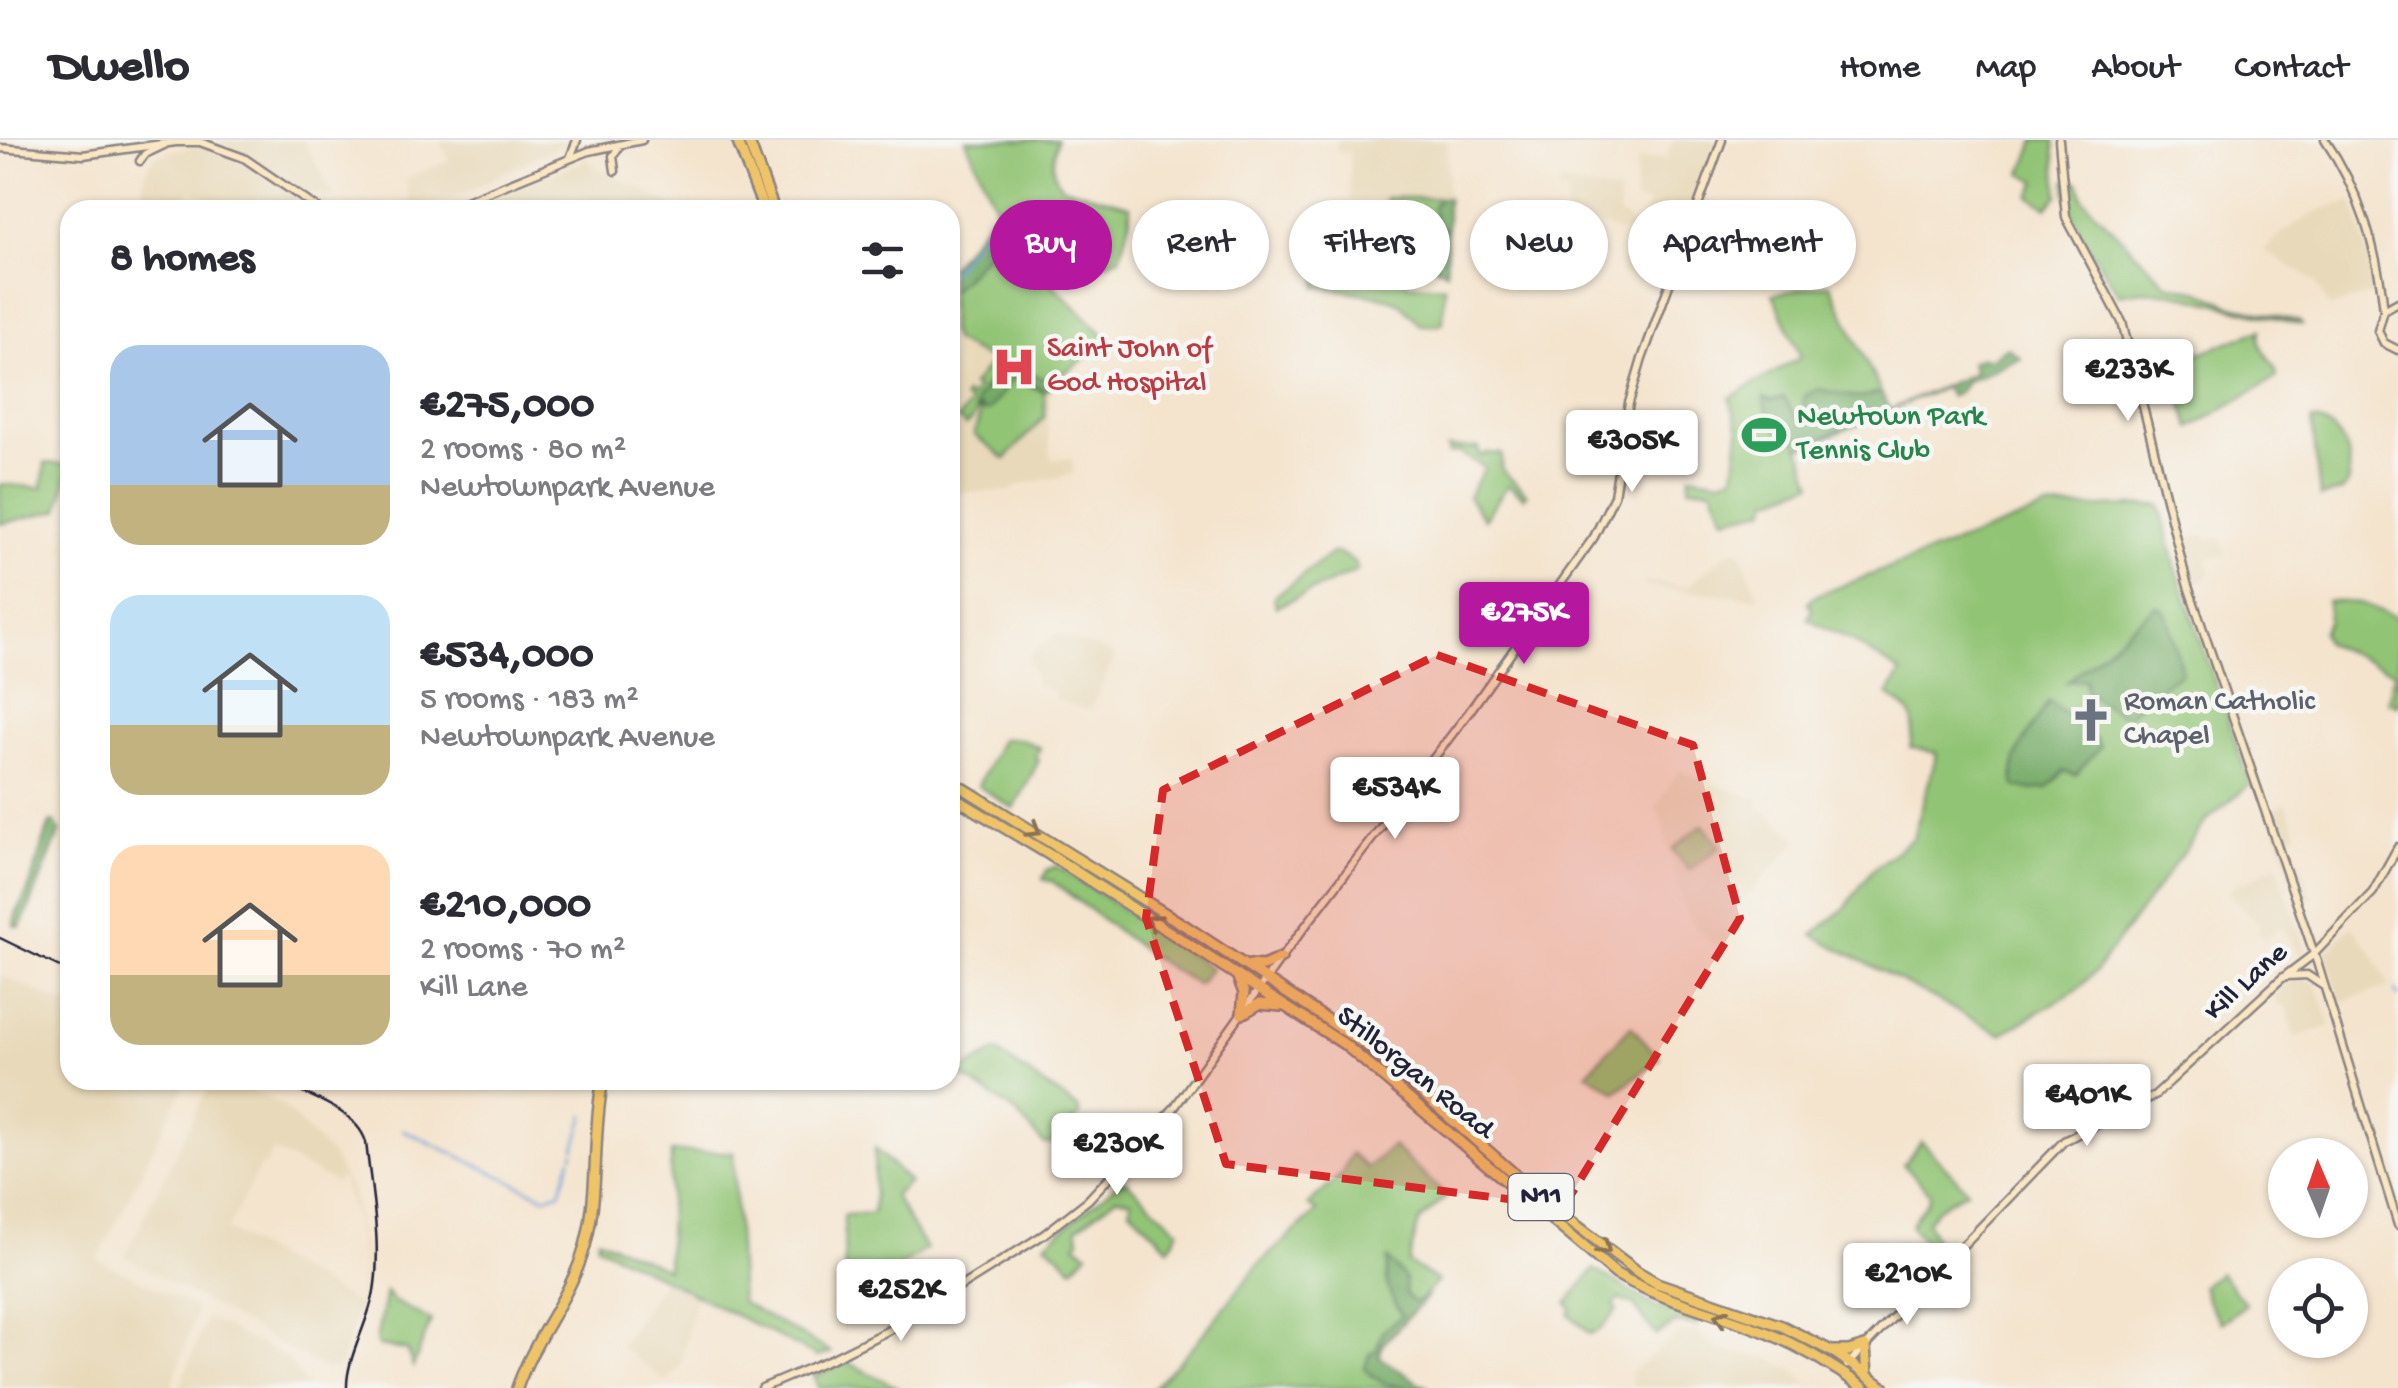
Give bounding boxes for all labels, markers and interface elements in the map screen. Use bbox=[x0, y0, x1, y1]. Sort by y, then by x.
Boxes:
text: Dwello bbox=[50, 41, 189, 98]
text: Home bbox=[1839, 49, 1920, 90]
text: Map bbox=[1975, 49, 2036, 90]
text: About bbox=[2091, 49, 2179, 90]
text: Contact bbox=[2234, 49, 2348, 90]
chip: Buy bbox=[990, 200, 1112, 290]
chip: Rent bbox=[1132, 200, 1269, 290]
chip: Filters bbox=[1289, 200, 1450, 290]
chip: New bbox=[1470, 200, 1608, 290]
chip: Apartment bbox=[1628, 200, 1856, 290]
icon: filters bbox=[855, 233, 910, 288]
text: 8 homes bbox=[110, 236, 254, 285]
place label: Saint John of God Hospital bbox=[1047, 333, 1214, 402]
pin: €233K bbox=[2058, 339, 2198, 424]
hospital icon: Saint John of God Hospital bbox=[990, 343, 1038, 391]
text: €233K bbox=[2085, 352, 2171, 390]
text: €275,000 bbox=[420, 383, 594, 432]
icon: home bbox=[190, 385, 310, 505]
place label: Newtown Park Tennis Club bbox=[1795, 401, 1988, 470]
pin: €305K bbox=[1562, 410, 1702, 495]
sports icon: Newtown Park Tennis Club bbox=[1740, 411, 1788, 459]
text: €305K bbox=[1588, 423, 1676, 461]
text: 2 rooms · 80 m² bbox=[420, 432, 626, 470]
text: Newtownpark Avenue bbox=[420, 470, 715, 508]
pin: €275K bbox=[1454, 582, 1594, 667]
text: €275K bbox=[1481, 595, 1567, 633]
text: €534,000 bbox=[420, 633, 594, 682]
icon: home bbox=[190, 635, 310, 755]
text: 5 rooms · 183 m² bbox=[420, 682, 639, 720]
place label: Roman Catholic Chapel bbox=[2124, 686, 2317, 755]
church icon: Roman Catholic Chapel bbox=[2067, 696, 2115, 744]
text: Newtownpark Avenue bbox=[420, 720, 715, 758]
pin: €534K bbox=[1325, 757, 1465, 842]
text: €534K bbox=[1352, 770, 1438, 808]
one-way arrow bbox=[1023, 818, 1041, 837]
text: €210,000 bbox=[420, 883, 591, 932]
icon: home bbox=[190, 885, 310, 1005]
one-way arrow bbox=[1146, 914, 1164, 933]
text: 2 rooms · 70 m² bbox=[420, 932, 625, 970]
street label: Kill Lane bbox=[2198, 936, 2297, 1030]
text: Kill Lane bbox=[420, 970, 527, 1008]
street label: Stillorgan Road bbox=[1328, 1000, 1502, 1150]
pin: €401K bbox=[2017, 1064, 2157, 1149]
text: €401K bbox=[2046, 1077, 2128, 1115]
pin: €230K bbox=[1047, 1113, 1187, 1198]
text: €230K bbox=[1073, 1126, 1161, 1164]
north arrow bbox=[2268, 1138, 2368, 1238]
map controls bbox=[2268, 1138, 2368, 1358]
road number: N11 bbox=[1508, 1174, 1574, 1220]
one-way arrow bbox=[1593, 1236, 1611, 1254]
pin: €210K bbox=[1837, 1243, 1977, 1328]
text: €210K bbox=[1865, 1256, 1949, 1294]
button: locate bbox=[2268, 1258, 2368, 1358]
pin: €252K bbox=[831, 1259, 971, 1344]
text: €252K bbox=[859, 1272, 943, 1310]
one-way arrow bbox=[1714, 1308, 1731, 1328]

